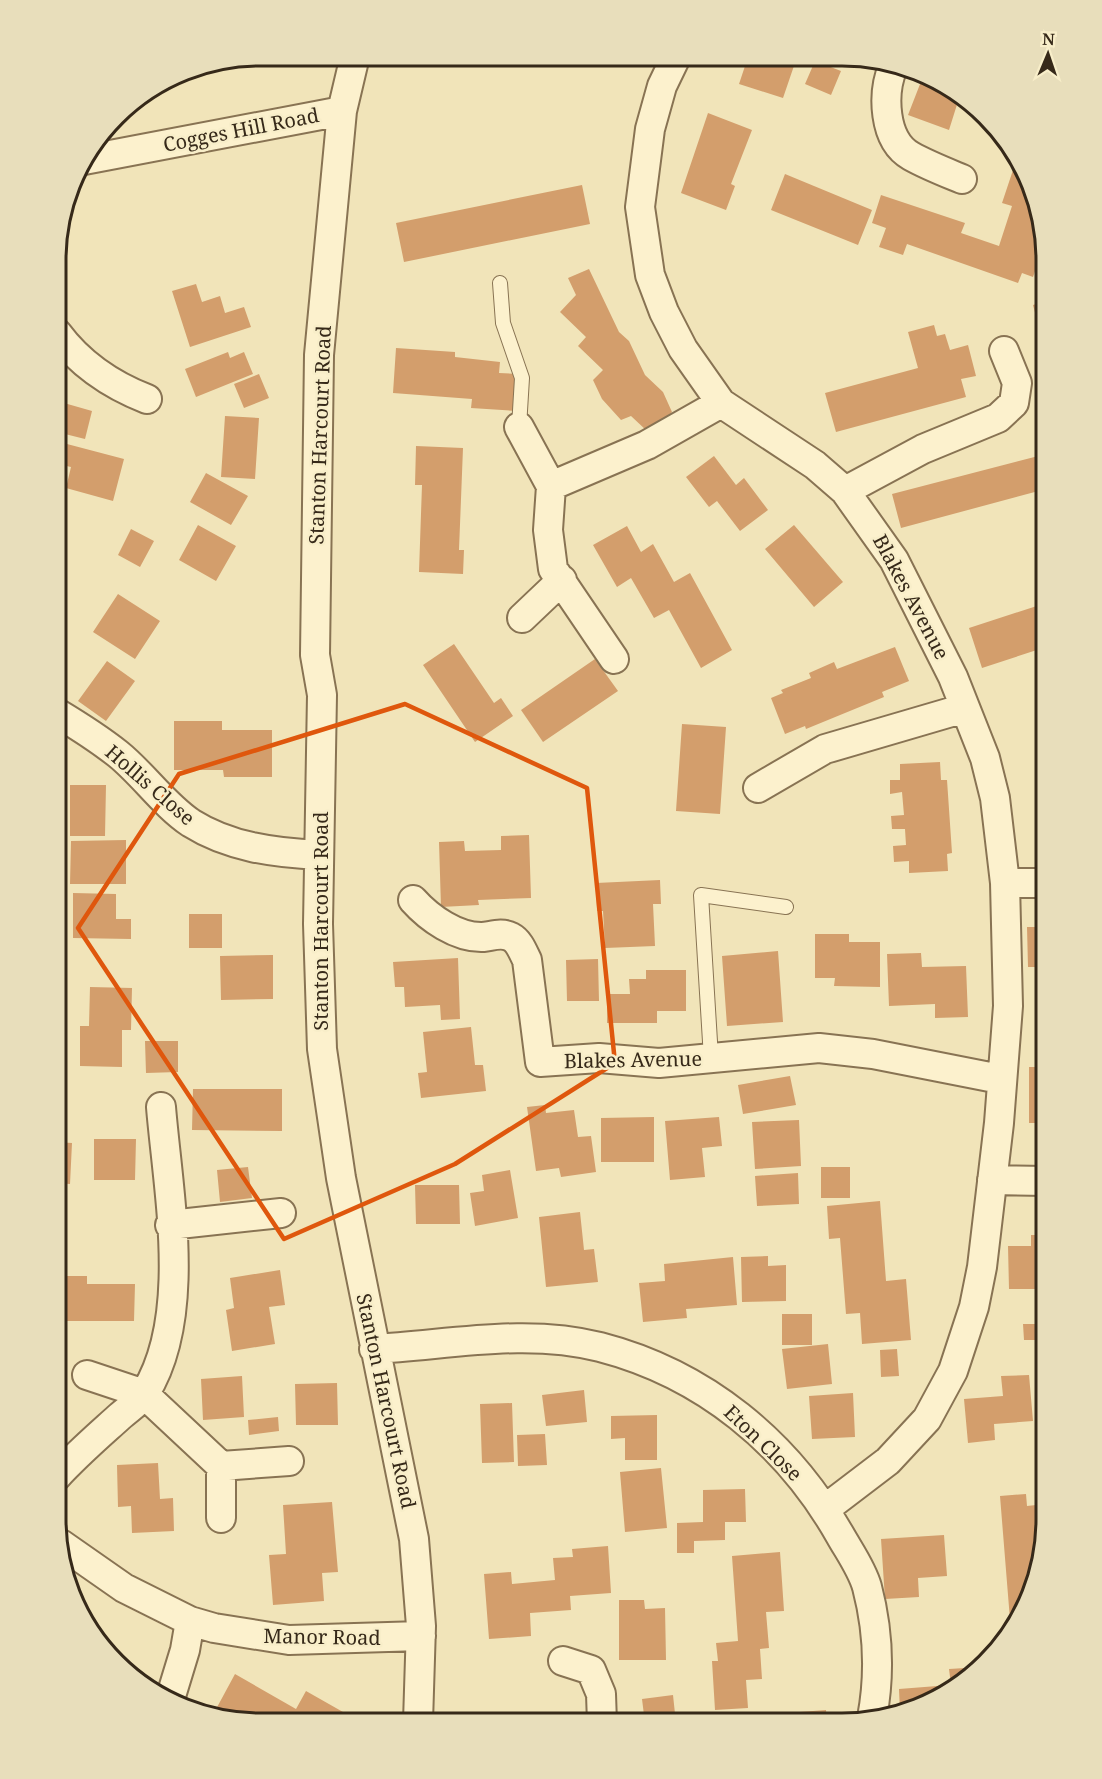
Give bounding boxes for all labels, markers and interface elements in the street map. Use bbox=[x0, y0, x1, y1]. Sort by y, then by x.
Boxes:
north arrow bbox=[1018, 24, 1078, 84]
text: N bbox=[1042, 28, 1056, 50]
street label: Cogges Hill Road bbox=[161, 101, 321, 158]
street label: Stanton Harcourt Road bbox=[302, 325, 337, 545]
street label: Blakes Avenue bbox=[867, 529, 956, 664]
street label: Hollis Close bbox=[100, 738, 201, 831]
street label: Stanton Harcourt Road bbox=[307, 811, 334, 1031]
street label: Blakes Avenue bbox=[564, 1045, 702, 1074]
street label: Stanton Harcourt Road bbox=[350, 1291, 422, 1511]
street label: Eton Close bbox=[718, 1399, 808, 1487]
street label: Manor Road bbox=[263, 1622, 381, 1651]

